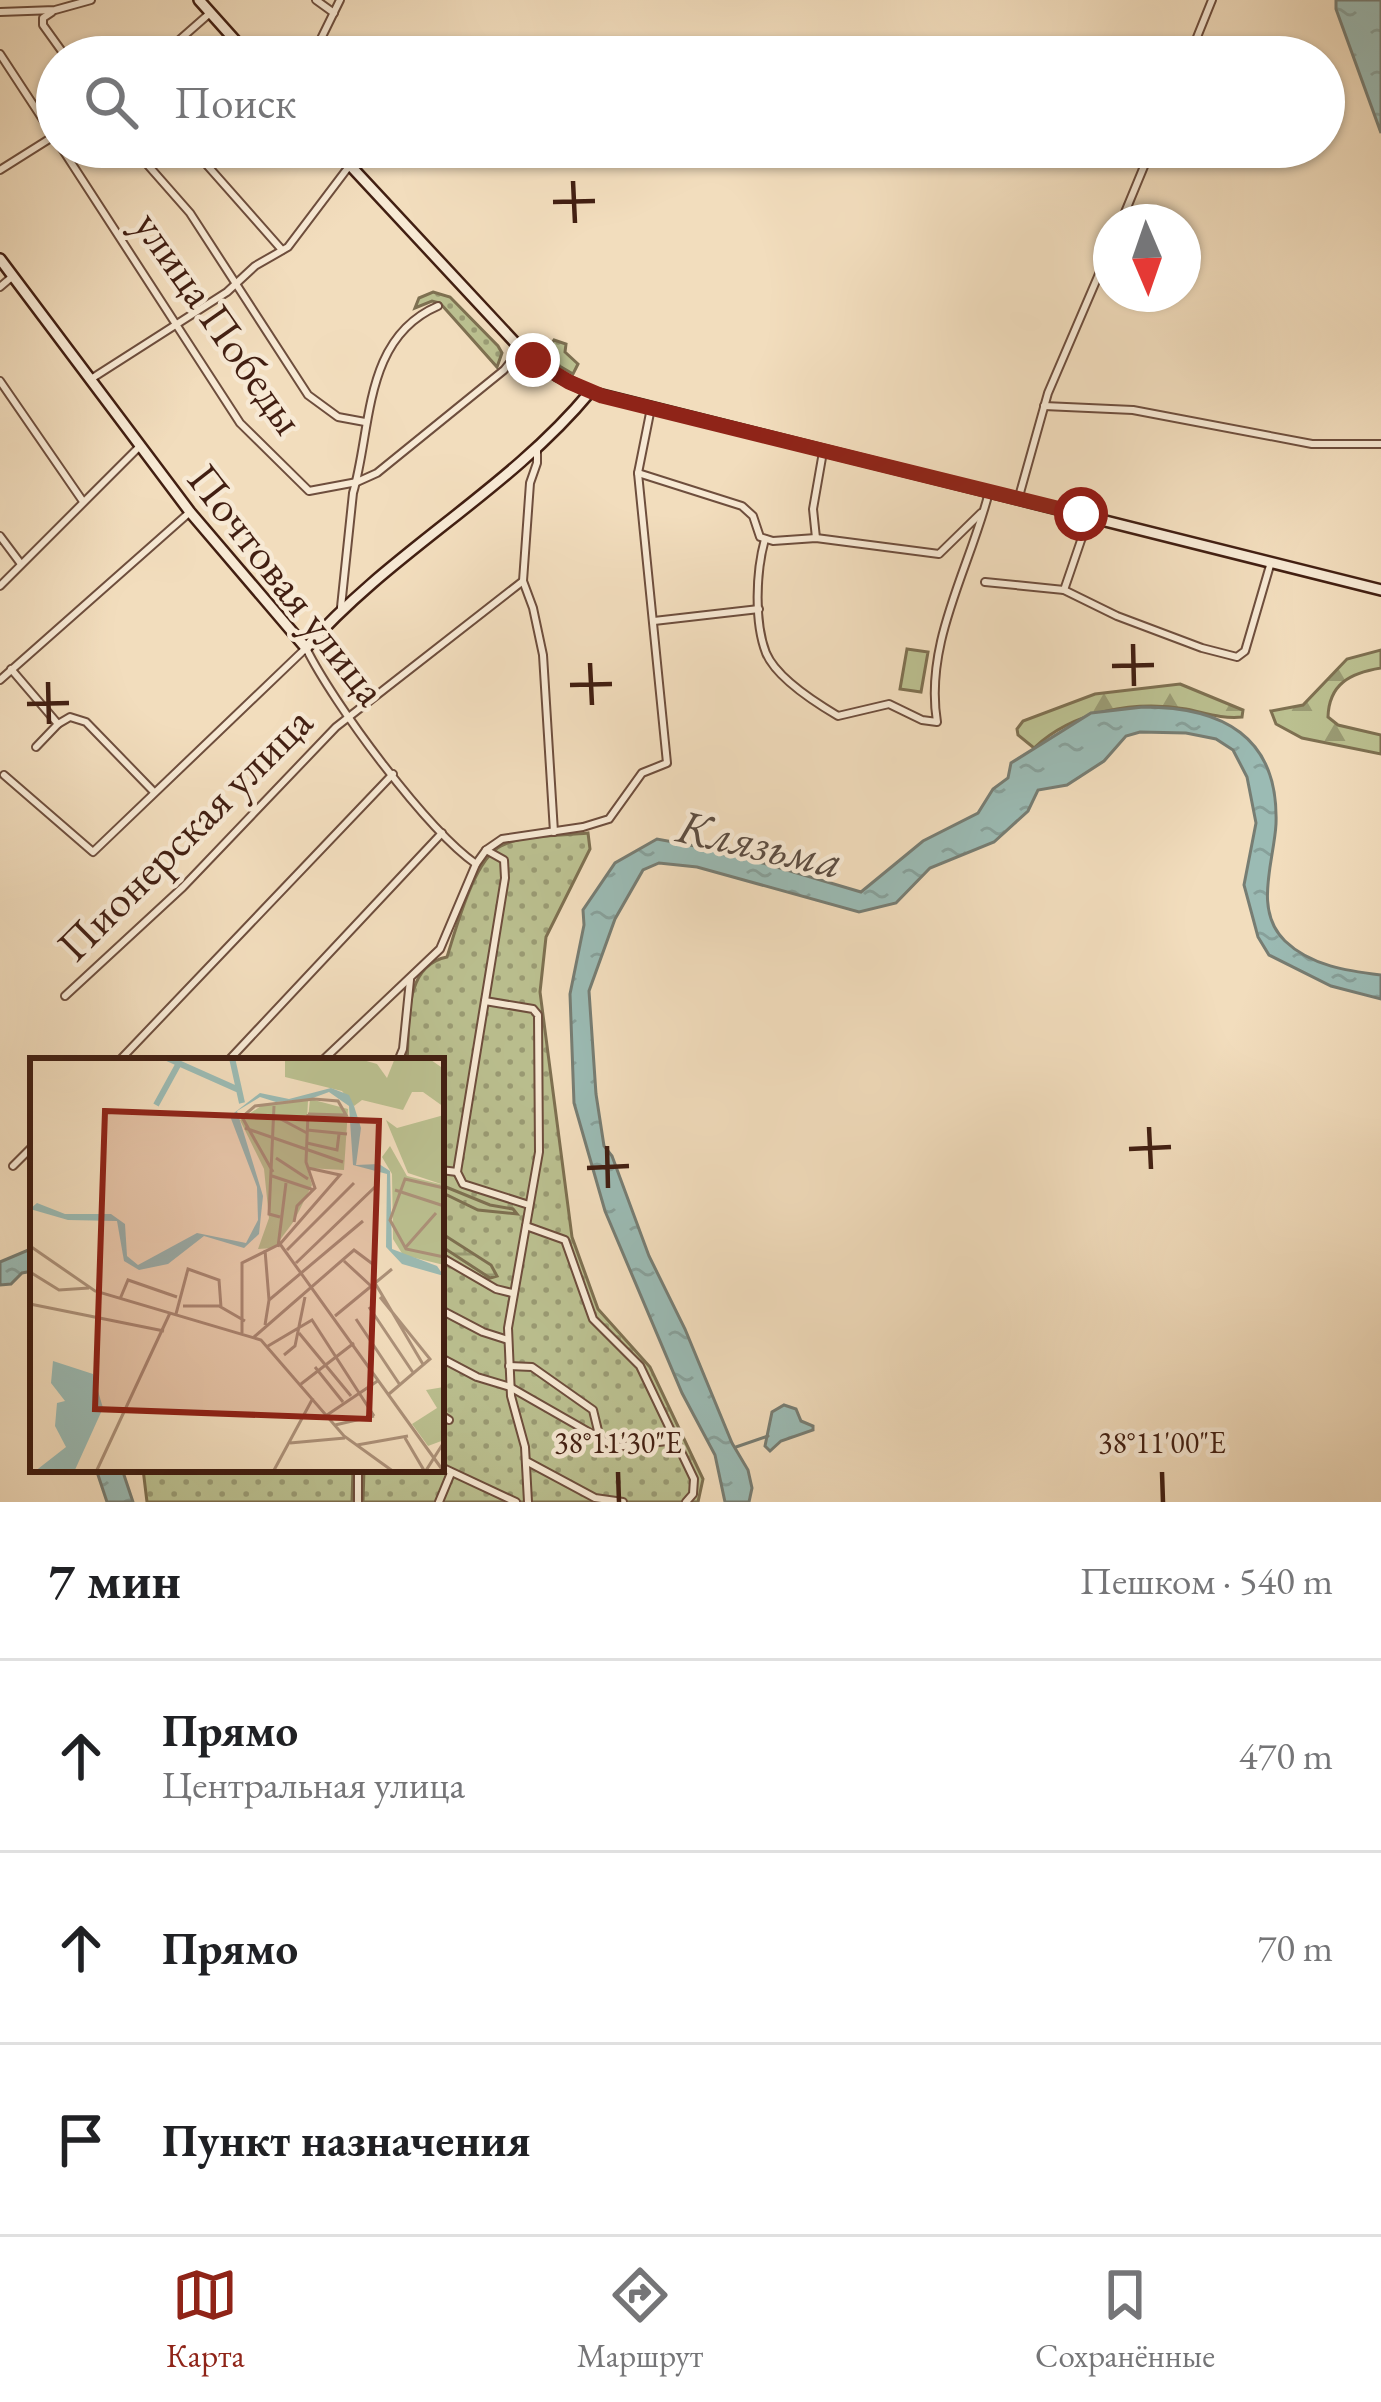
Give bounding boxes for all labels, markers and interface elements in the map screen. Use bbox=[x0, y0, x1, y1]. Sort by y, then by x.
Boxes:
search box bbox=[36, 36, 1345, 168]
icon: search bbox=[78, 69, 144, 135]
text: Поиск bbox=[174, 73, 296, 131]
street label: улица Победы bbox=[122, 199, 318, 445]
north arrow bbox=[1093, 204, 1201, 312]
route end bbox=[506, 333, 560, 387]
street label: Почтовая улица bbox=[175, 451, 401, 717]
route start bbox=[1054, 487, 1108, 541]
street label: Пионерская улица bbox=[44, 693, 324, 973]
water label: Клязьма bbox=[670, 794, 849, 892]
inset map bbox=[30, 1058, 444, 1472]
text: 38°11'30"E bbox=[554, 1423, 682, 1462]
text: 38°11'00"E bbox=[1098, 1423, 1226, 1462]
text: 7 мин bbox=[48, 1547, 181, 1613]
text: Пешком · 540 m bbox=[1080, 1555, 1333, 1606]
text: Прямо bbox=[162, 1701, 298, 1759]
icon: ahead bbox=[48, 1723, 114, 1789]
text: 470 m bbox=[1239, 1730, 1333, 1781]
text: Центральная улица bbox=[162, 1759, 465, 1810]
icon: ahead bbox=[48, 1915, 114, 1981]
text: Прямо bbox=[162, 1919, 298, 1977]
text: 70 m bbox=[1257, 1922, 1333, 1973]
icon: arrive bbox=[48, 2107, 114, 2173]
text: Пункт назначения bbox=[162, 2111, 531, 2169]
tab: Карта bbox=[166, 2262, 245, 2377]
tab: Маршрут bbox=[577, 2262, 703, 2377]
tab: Сохранённые bbox=[1035, 2262, 1215, 2377]

